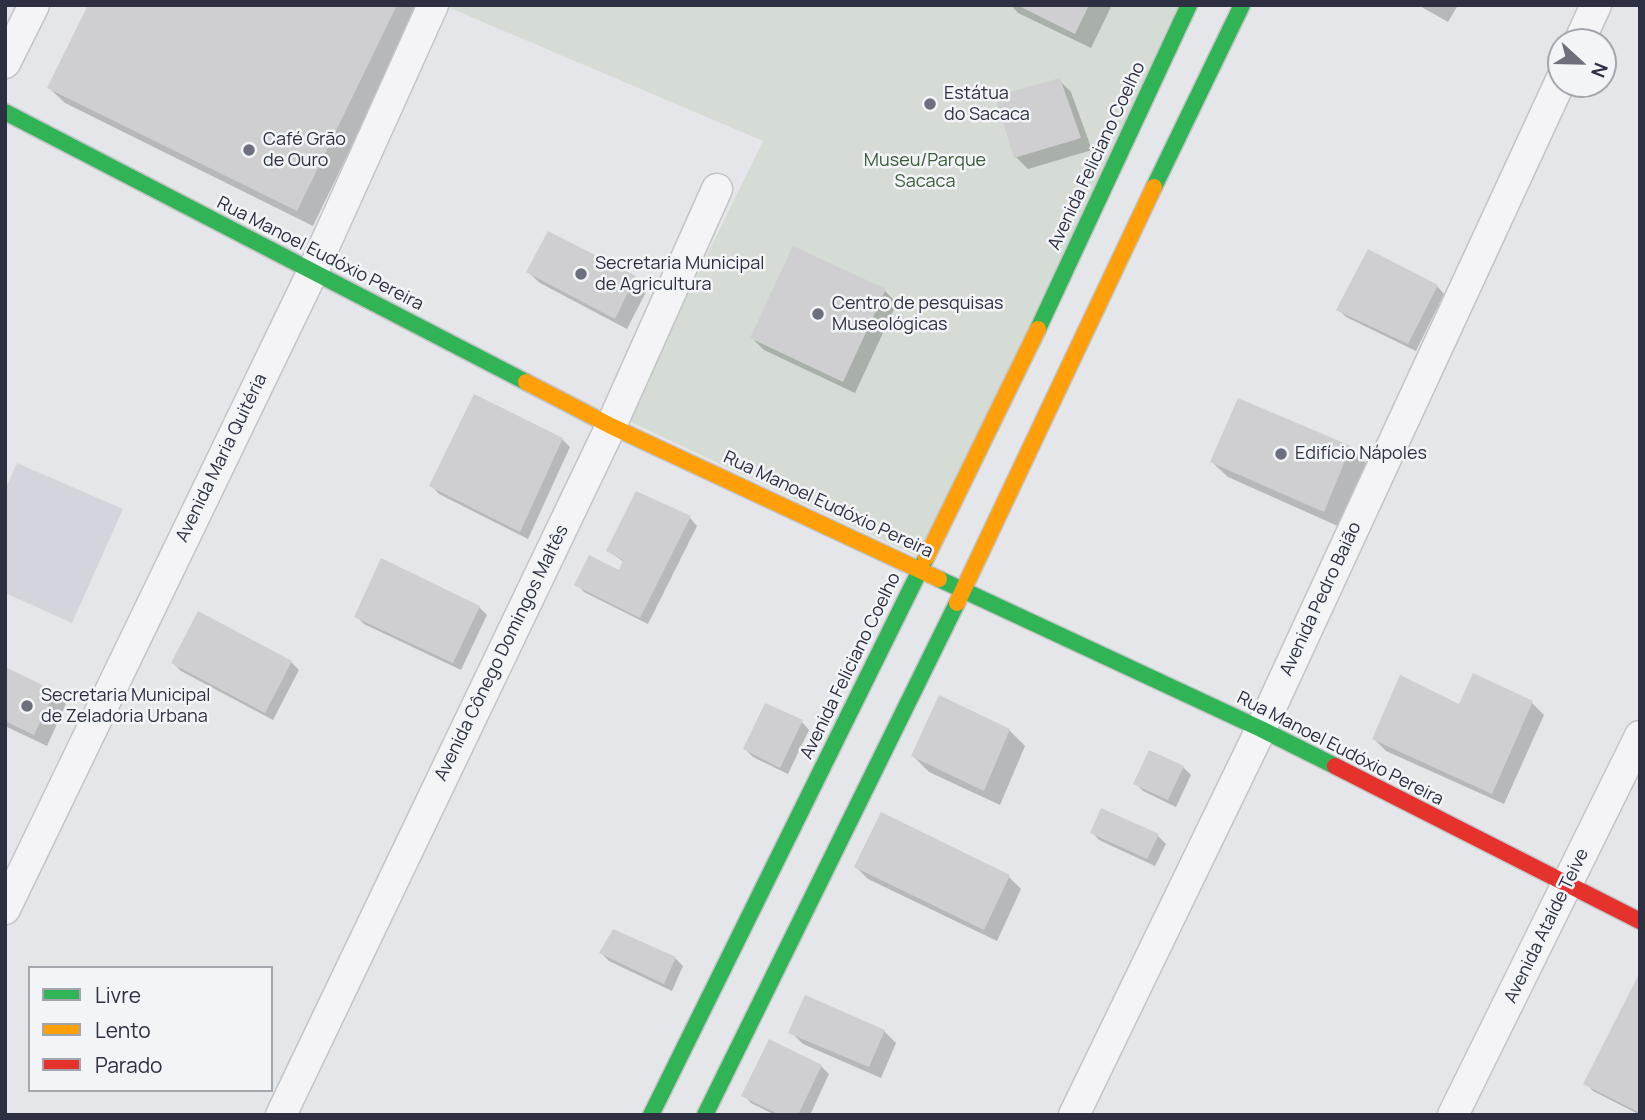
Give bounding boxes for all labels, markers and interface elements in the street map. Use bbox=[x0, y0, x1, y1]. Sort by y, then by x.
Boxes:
north arrow bbox=[1547, 28, 1617, 98]
street label: Avenida Feliciano Coelho bbox=[1044, 59, 1150, 253]
text: N bbox=[1585, 59, 1614, 81]
place label: Estátua do Sacaca bbox=[944, 83, 1030, 126]
marker: Estátua do Sacaca bbox=[922, 96, 938, 112]
place label: Café Grão de Ouro bbox=[263, 129, 346, 172]
marker: Café Grão de Ouro bbox=[241, 142, 257, 158]
park label: Museu/Parque Sacaca bbox=[864, 150, 986, 192]
street label: Rua Manoel Eudóxio Pereira bbox=[213, 192, 427, 316]
place label: Secretaria Municipal de Agricultura bbox=[595, 253, 764, 296]
marker: Secretaria Municipal de Agricultura bbox=[573, 266, 589, 282]
place label: Centro de pesquisas Museológicas bbox=[832, 293, 1003, 336]
marker: Centro de pesquisas Museológicas bbox=[810, 306, 826, 322]
street label: Avenida Maria Quitéria bbox=[172, 370, 272, 546]
place label: Edifício Nápoles bbox=[1295, 443, 1427, 465]
marker: Edifício Nápoles bbox=[1273, 446, 1289, 462]
street label: Rua Manoel Eudóxio Pereira bbox=[720, 447, 936, 563]
street label: Avenida Pedro Baião bbox=[1276, 519, 1366, 679]
street label: Avenida Cônego Domingos Maltês bbox=[430, 521, 574, 785]
street label: Avenida Feliciano Coelho bbox=[796, 569, 906, 763]
place label: Secretaria Municipal de Zeladoria Urbana bbox=[41, 685, 210, 728]
street label: Rua Manoel Eudóxio Pereira bbox=[1233, 687, 1447, 811]
marker: Secretaria Municipal de Zeladoria Urbana bbox=[19, 698, 35, 714]
street label: Avenida Ataíde Teive bbox=[1500, 845, 1594, 1007]
legend bbox=[28, 966, 273, 1092]
text: Livre bbox=[95, 981, 141, 1009]
text: Lento bbox=[95, 1016, 151, 1044]
text: Parado bbox=[95, 1051, 163, 1079]

